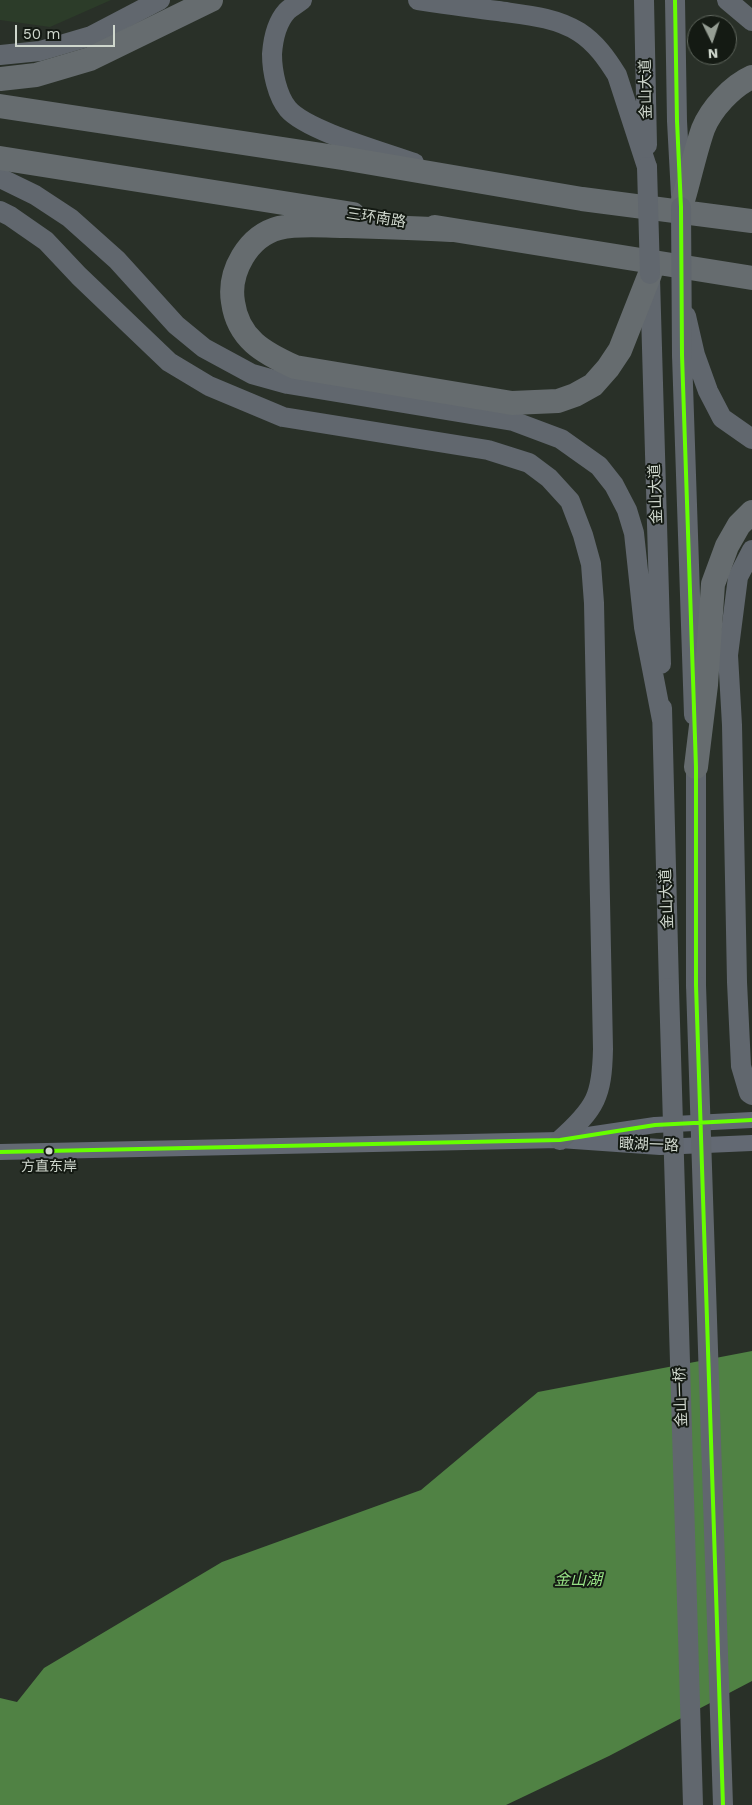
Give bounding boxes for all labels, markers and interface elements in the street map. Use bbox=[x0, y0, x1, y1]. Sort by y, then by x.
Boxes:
scale bar bbox=[18, 15, 118, 47]
north arrow bbox=[687, 15, 737, 65]
text: 50 m bbox=[23, 25, 60, 43]
text: N bbox=[707, 46, 719, 62]
street label: 金山大道 bbox=[636, 59, 656, 119]
street label: 三环南路 bbox=[345, 204, 407, 232]
street label: 金山大道 bbox=[646, 464, 666, 524]
street label: 金山大道 bbox=[657, 869, 677, 929]
street label: 瞰湖一路 bbox=[619, 1135, 679, 1155]
marker: 方直东岸 bbox=[44, 1146, 54, 1156]
place label: 方直东岸 bbox=[21, 1159, 77, 1175]
street label: 金山一桥 bbox=[671, 1367, 691, 1427]
water label: 金山湖 bbox=[554, 1570, 602, 1590]

